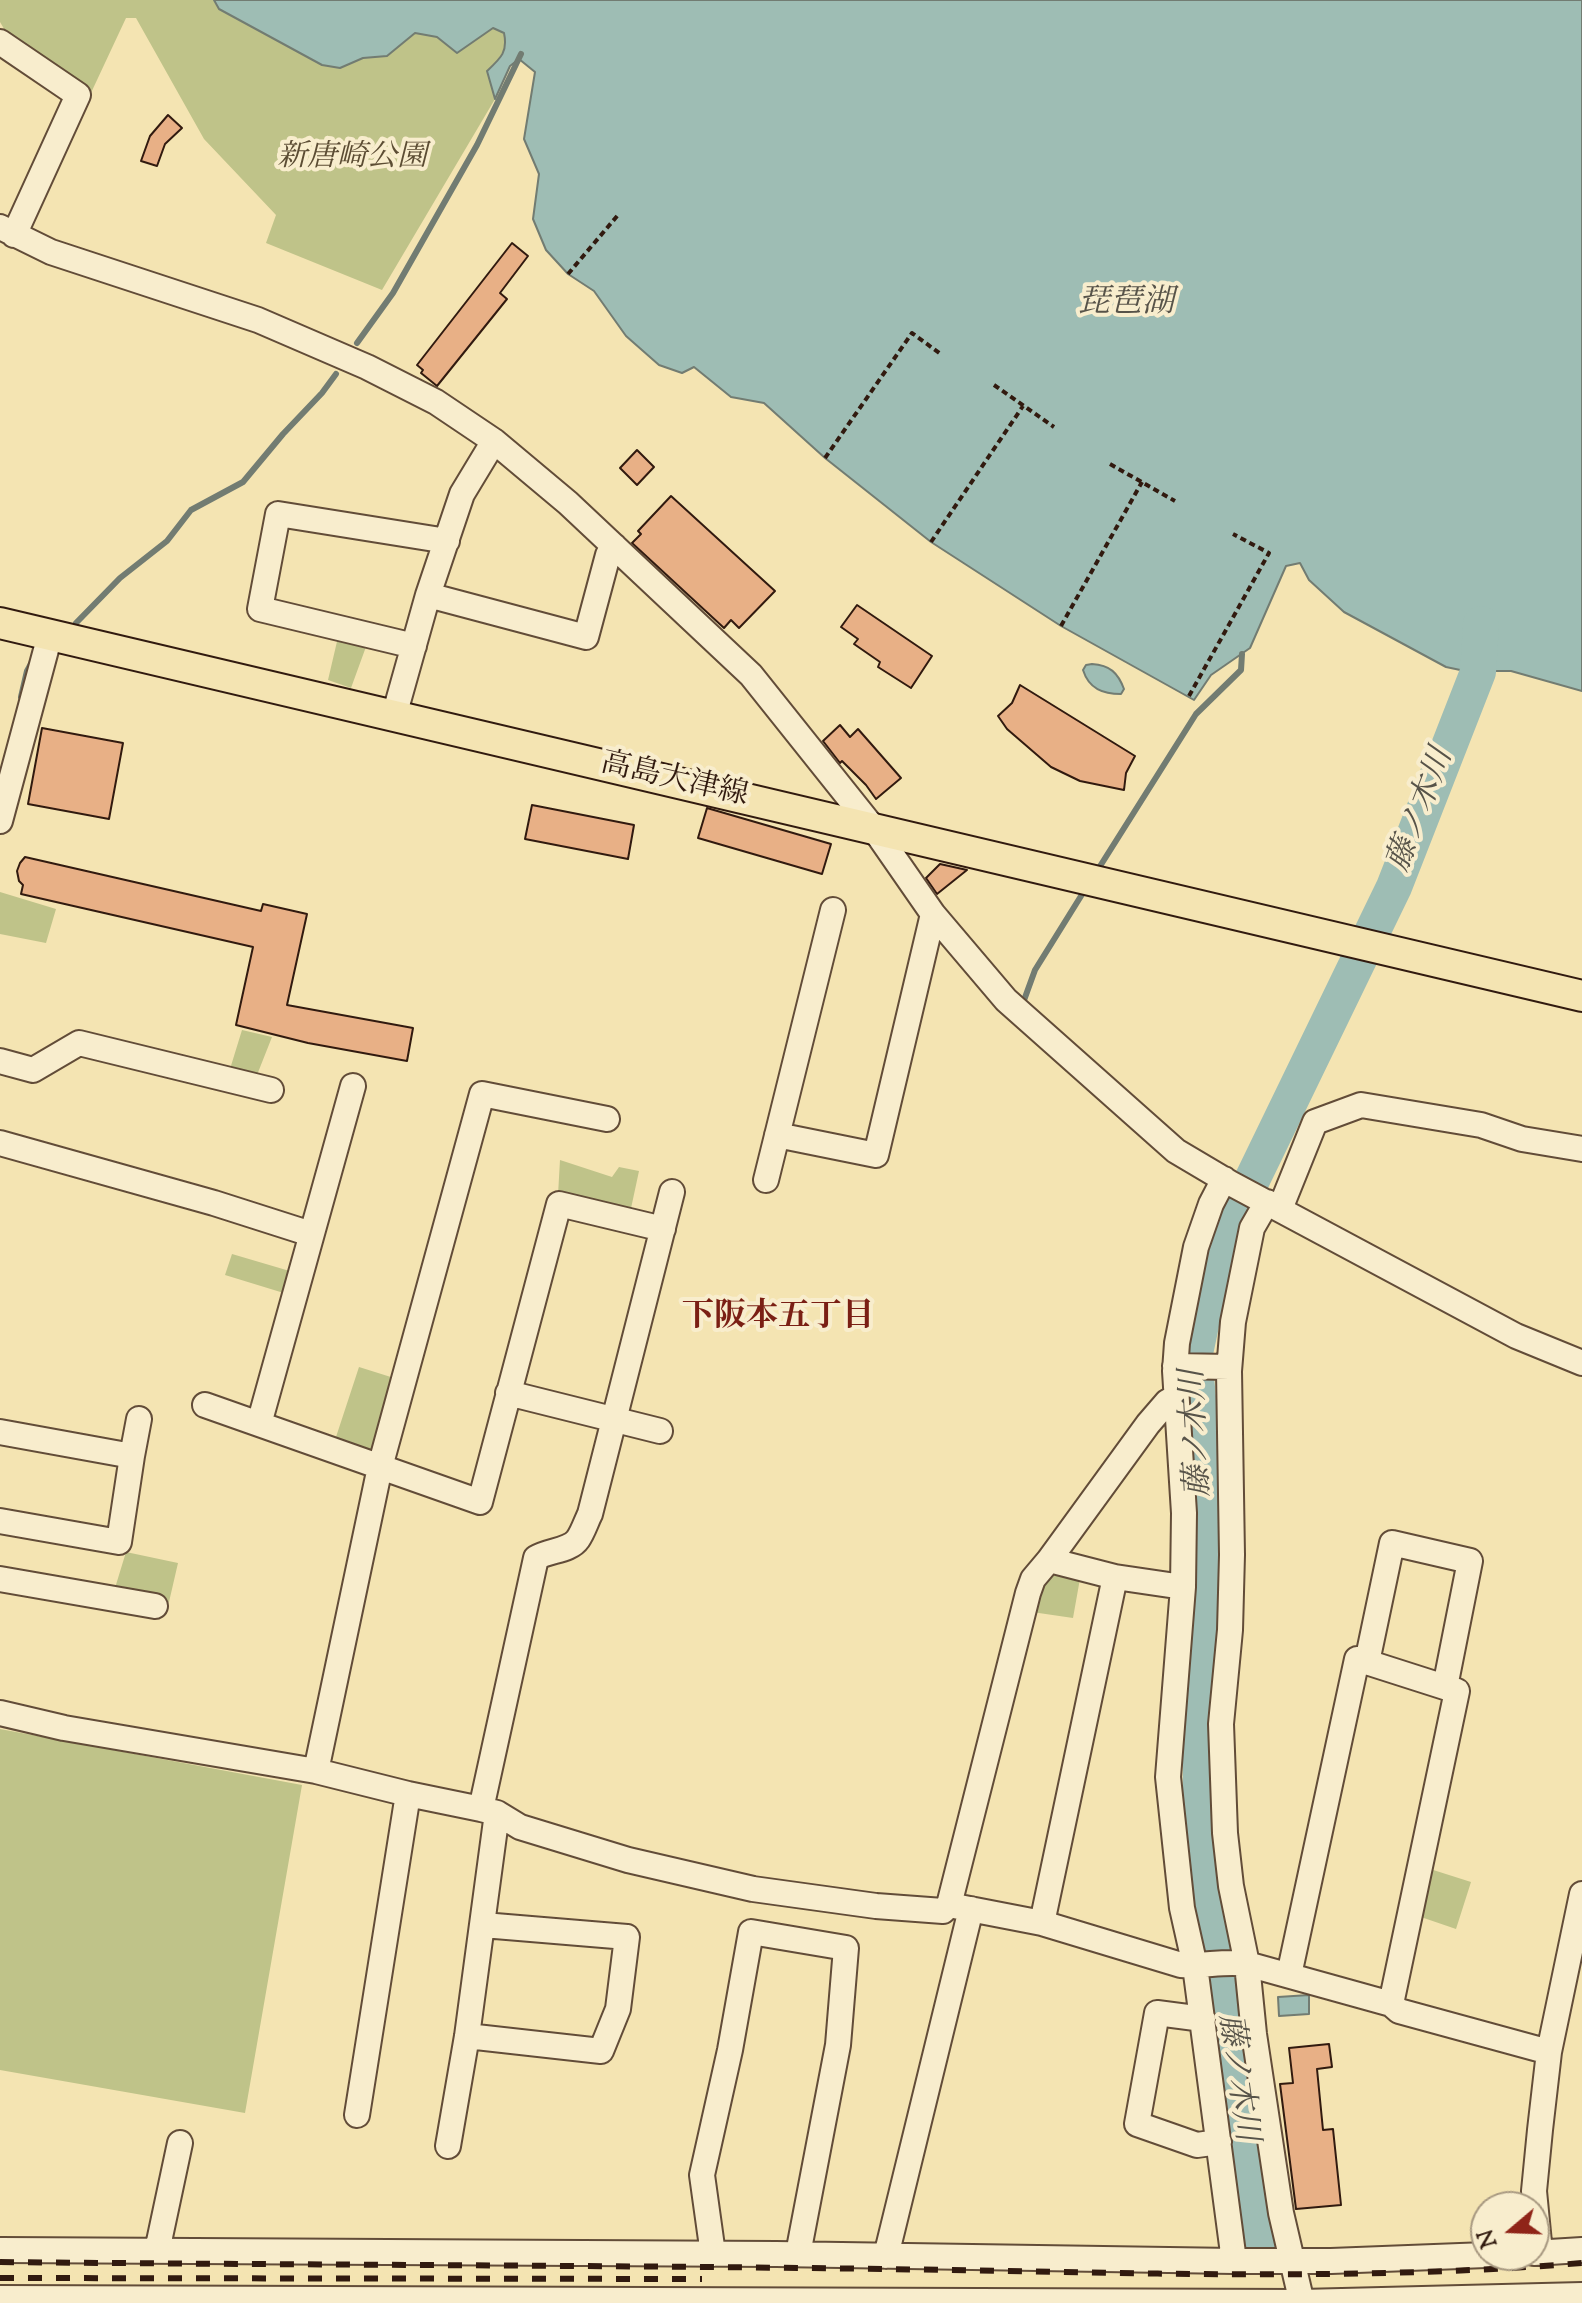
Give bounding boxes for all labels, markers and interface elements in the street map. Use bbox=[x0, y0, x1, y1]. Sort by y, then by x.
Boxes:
park label: 新唐崎公園 bbox=[277, 142, 427, 178]
water label: 琵琶湖 bbox=[1078, 287, 1174, 325]
water label: 藤ノ木川 bbox=[1382, 744, 1464, 878]
street label: 高島大津線 bbox=[597, 748, 751, 816]
district label: 下阪本五丁目 bbox=[682, 1301, 874, 1339]
water label: 藤ノ木川 bbox=[1176, 1368, 1222, 1498]
water label: 藤ノ木川 bbox=[1207, 2012, 1263, 2144]
north arrow bbox=[1470, 2191, 1550, 2271]
text: N bbox=[1471, 2225, 1507, 2252]

